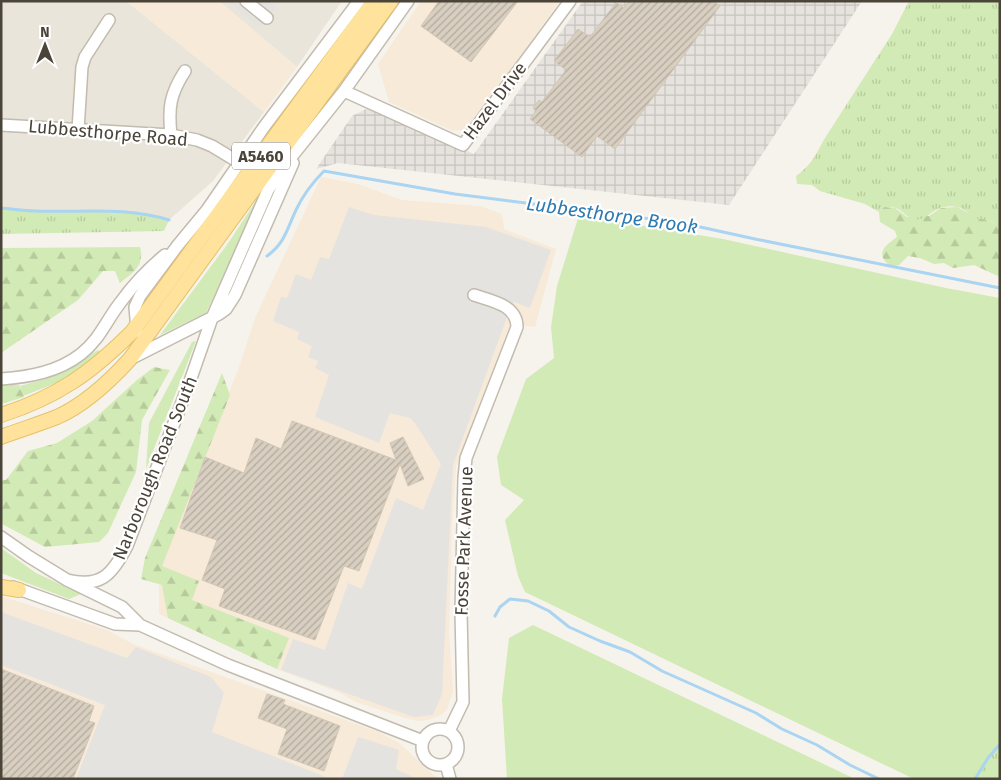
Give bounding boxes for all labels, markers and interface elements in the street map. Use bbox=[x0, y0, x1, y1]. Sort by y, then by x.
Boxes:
north arrow bbox=[20, 20, 70, 70]
text: N bbox=[40, 24, 50, 41]
street label: Hazel Drive bbox=[459, 58, 531, 144]
street label: Lubbesthorpe Road bbox=[27, 115, 189, 151]
road number: A5460 bbox=[232, 142, 290, 170]
water label: Lubbesthorpe Brook bbox=[525, 192, 699, 238]
street label: Narborough Road South bbox=[108, 373, 202, 563]
street label: Fosse Park Avenue bbox=[450, 466, 478, 616]

